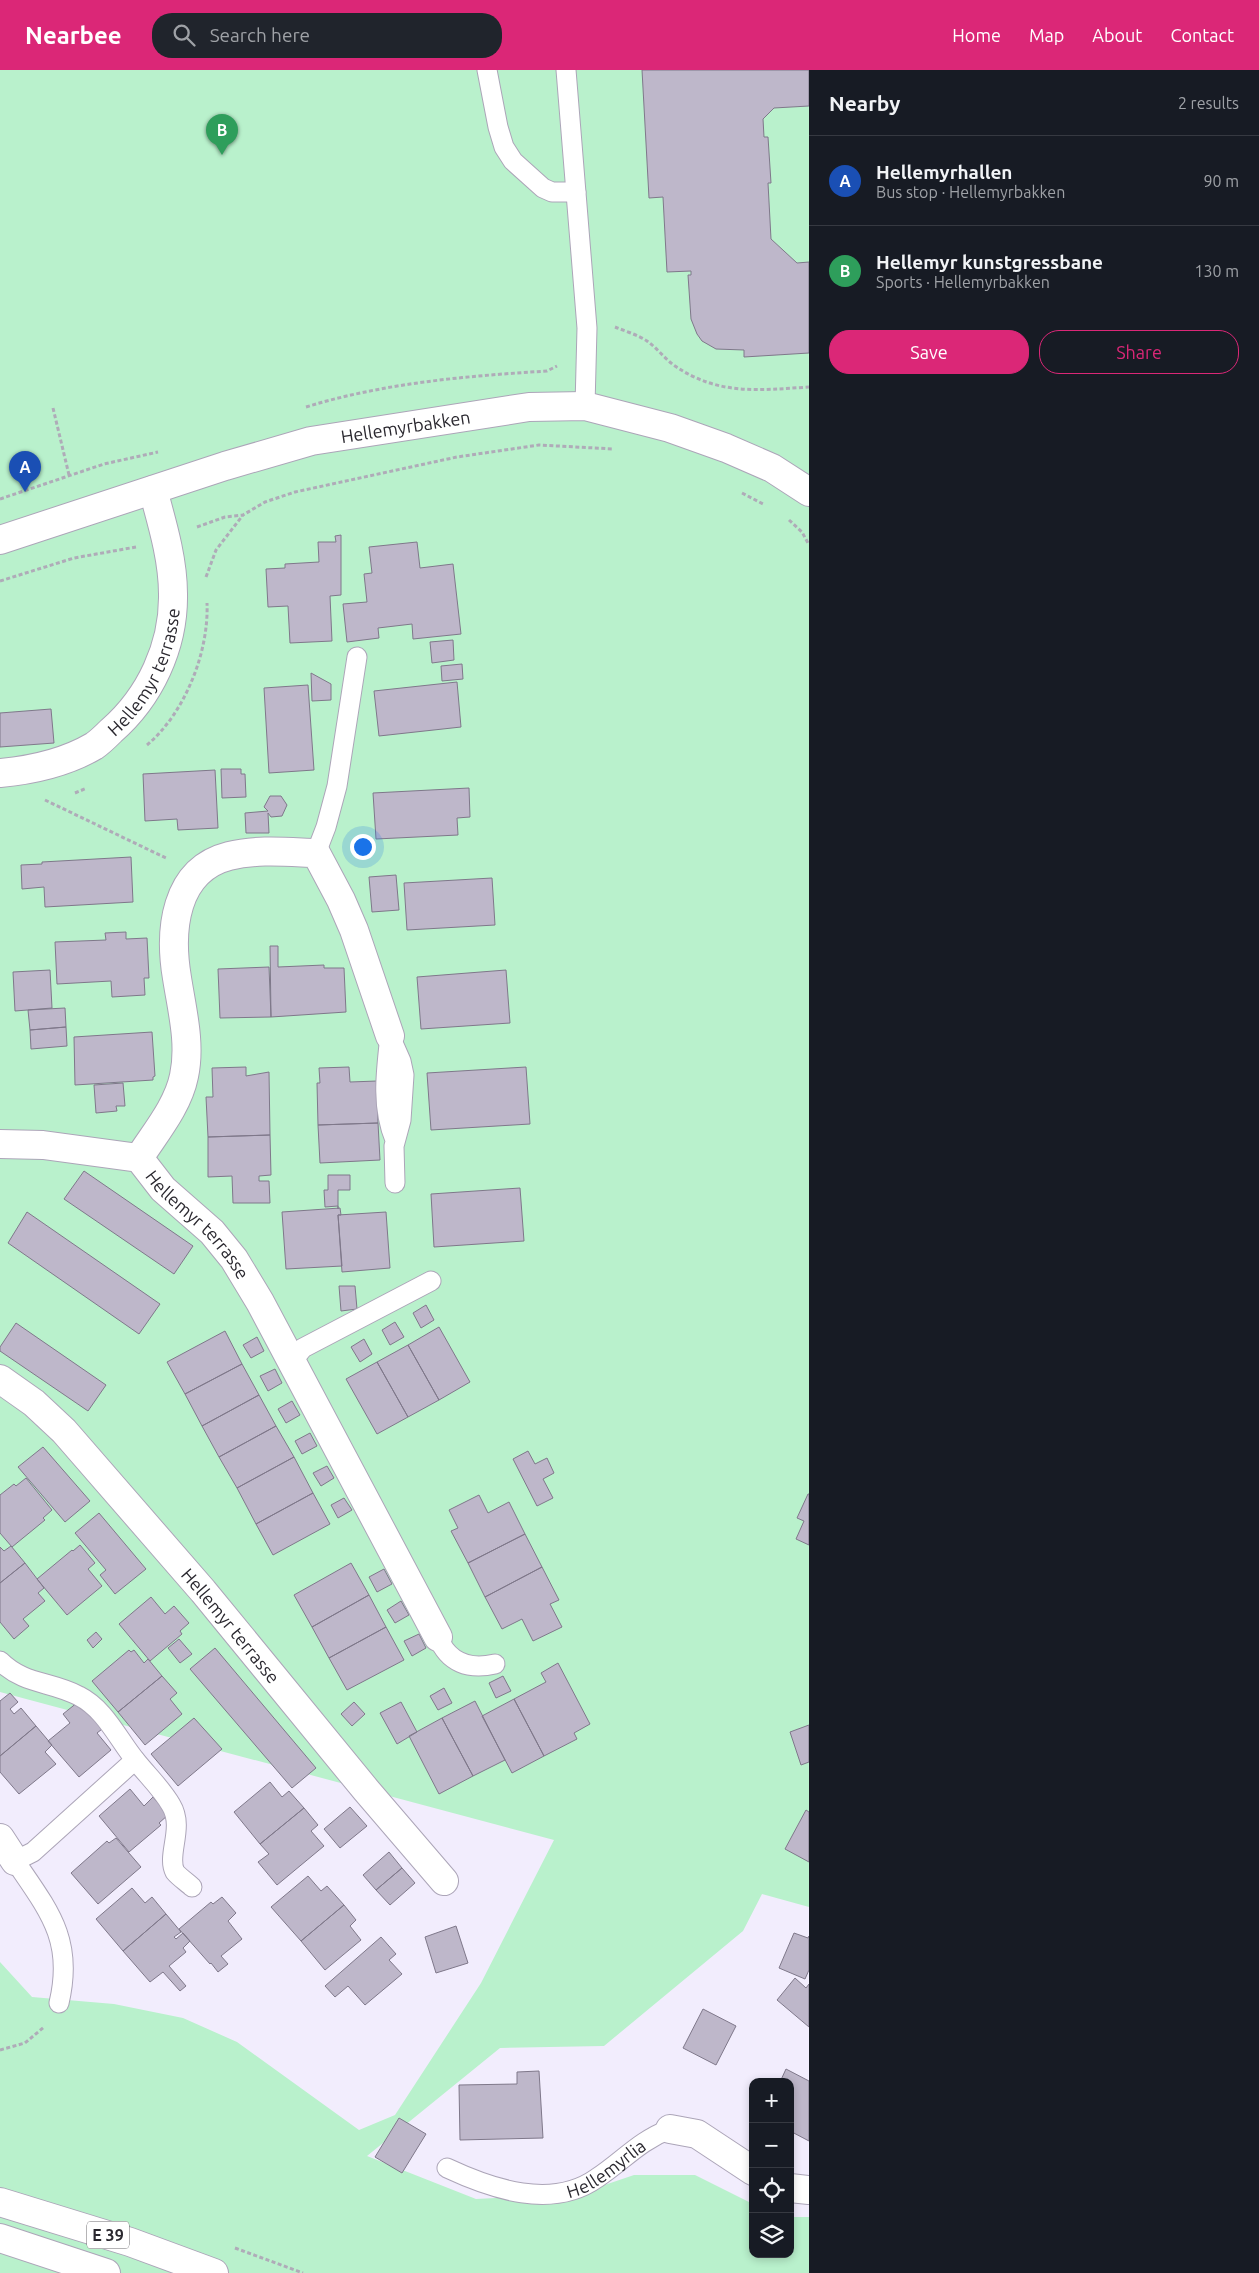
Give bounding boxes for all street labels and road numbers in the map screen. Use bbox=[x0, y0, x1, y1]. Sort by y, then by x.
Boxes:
street label: Hellemyrbakken bbox=[339, 406, 472, 446]
street label: Hellemyr terrasse bbox=[103, 607, 183, 739]
street label: Hellemyr terrasse bbox=[142, 1166, 253, 1282]
street label: Hellemyr terrasse bbox=[178, 1564, 284, 1687]
street label: Hellemyrlia bbox=[564, 2135, 649, 2201]
road number: E 39 bbox=[87, 2222, 129, 2248]

